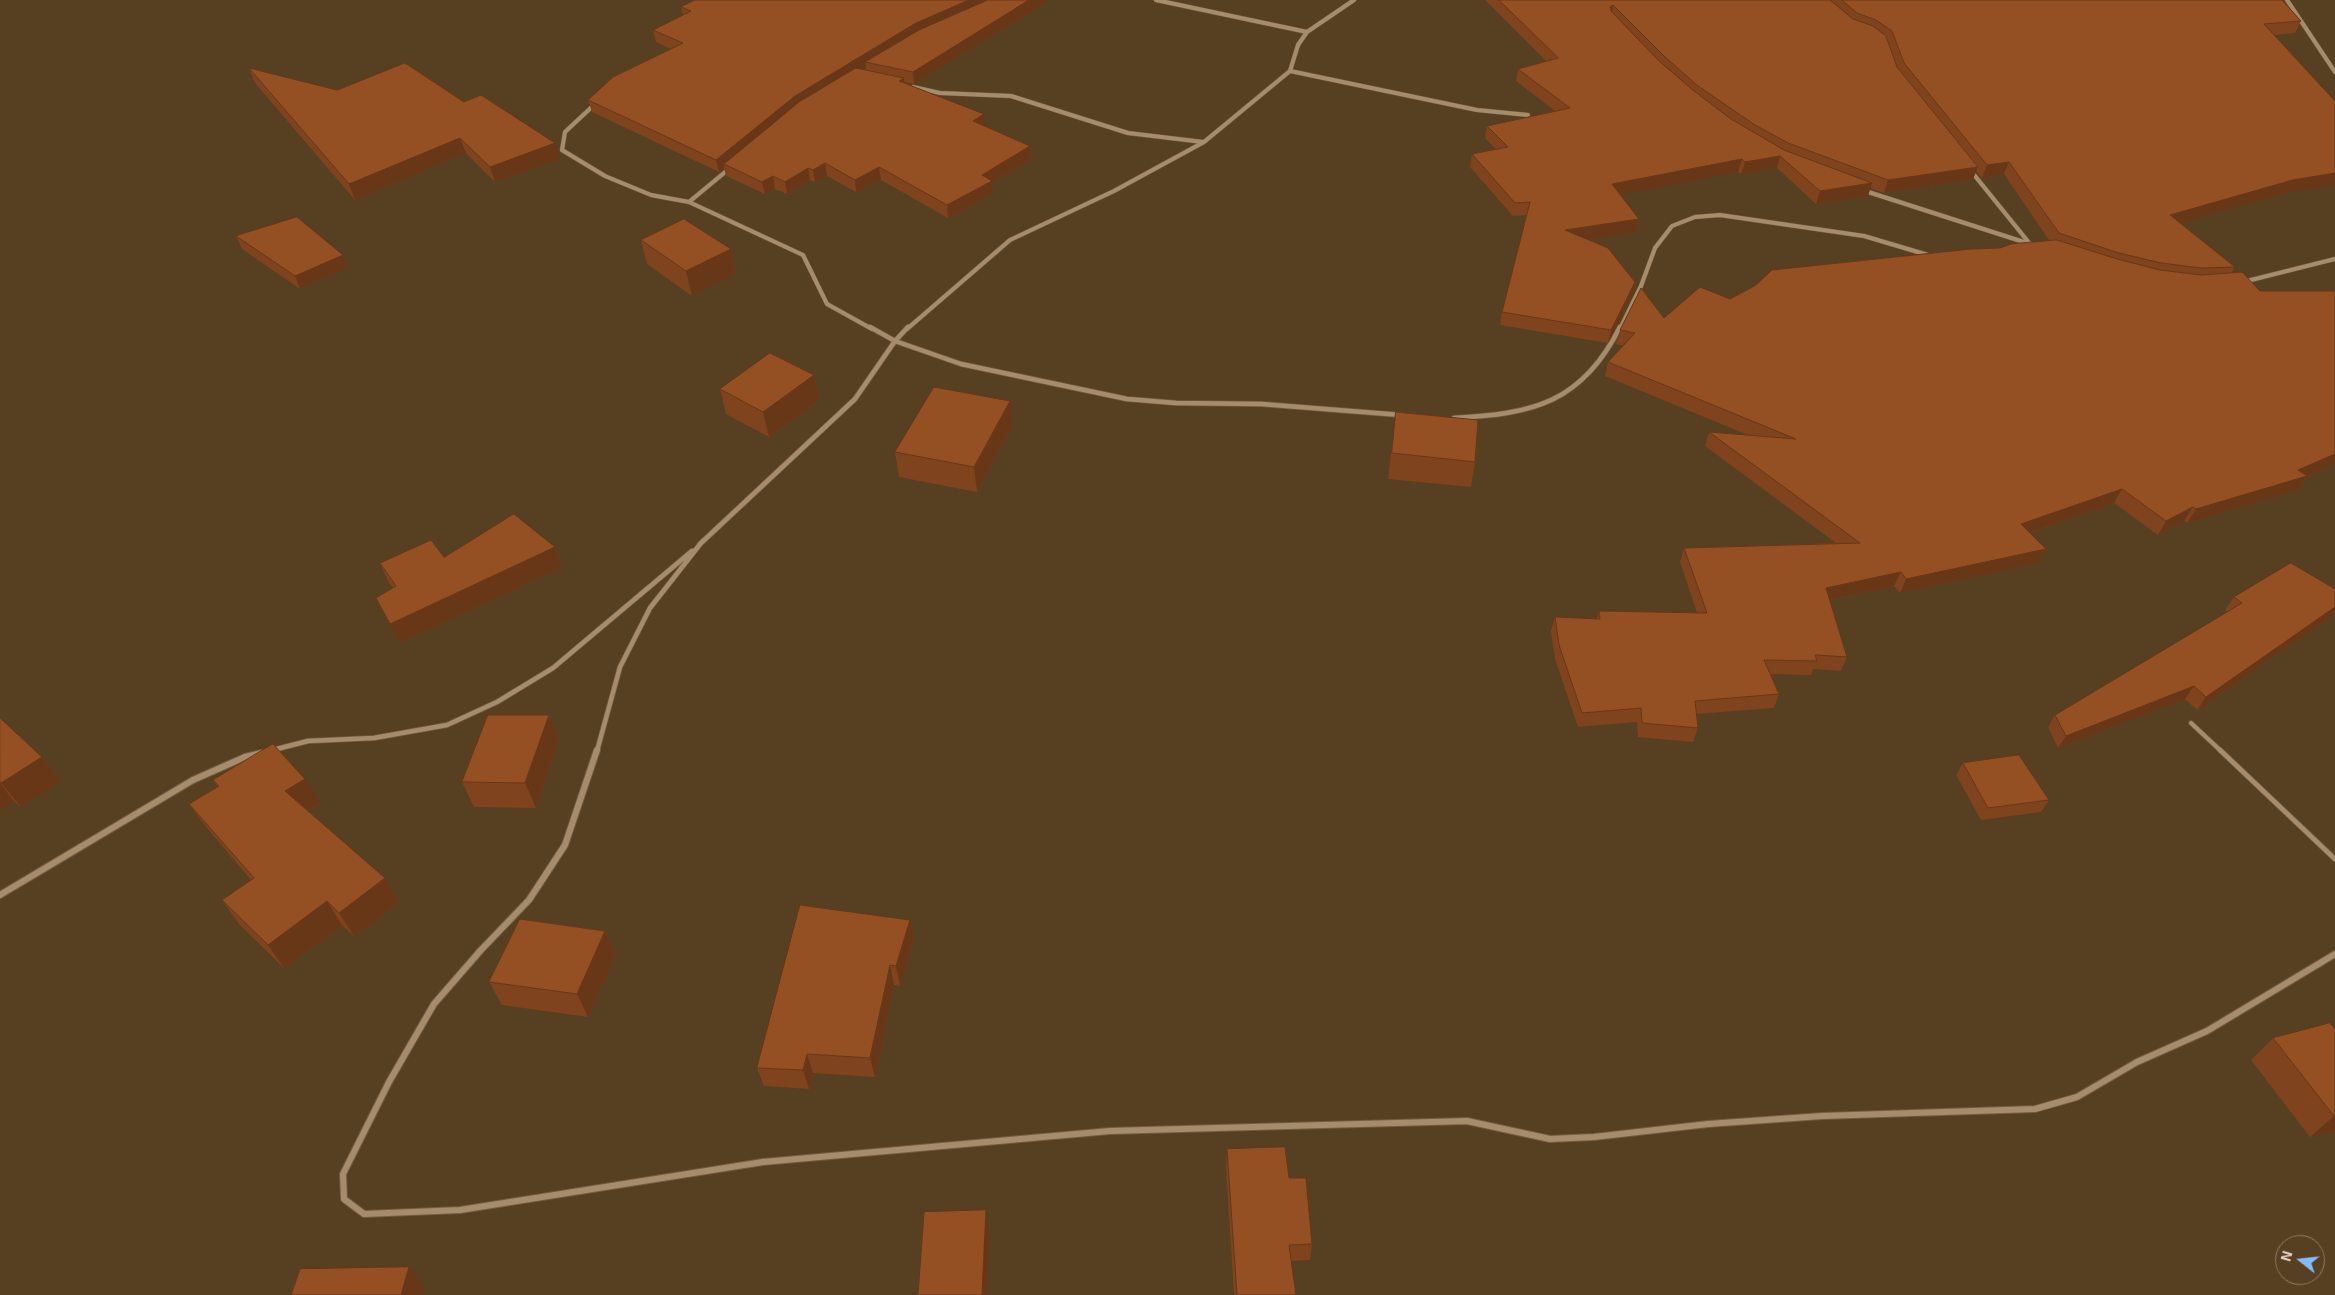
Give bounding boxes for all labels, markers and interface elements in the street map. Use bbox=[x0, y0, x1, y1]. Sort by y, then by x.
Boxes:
north arrow bbox=[2275, 1235, 2325, 1285]
text: N bbox=[2276, 1249, 2296, 1263]

